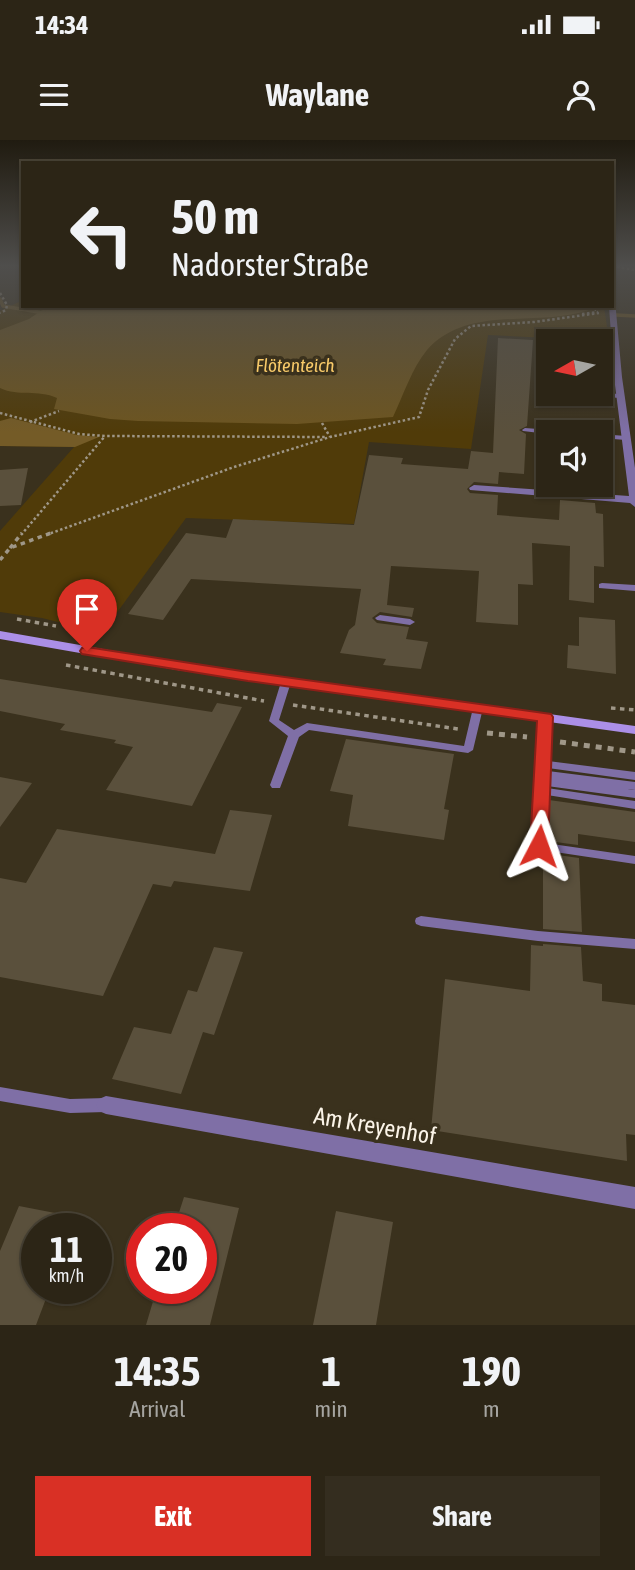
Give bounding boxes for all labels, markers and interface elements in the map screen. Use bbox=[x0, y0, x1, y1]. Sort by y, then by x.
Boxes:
text: 14:34 bbox=[35, 10, 89, 40]
icon: menu bbox=[35, 76, 73, 114]
text: Waylane bbox=[266, 76, 369, 113]
icon: person bbox=[562, 76, 600, 114]
text: 50 m bbox=[171, 188, 259, 244]
icon: left bbox=[56, 189, 147, 280]
text: Nadorster Straße bbox=[171, 246, 369, 283]
north arrow bbox=[536, 329, 612, 406]
map controls bbox=[536, 329, 613, 497]
water label: Flötenteich bbox=[256, 354, 334, 376]
button: sound bbox=[536, 420, 613, 497]
pin bbox=[57, 579, 117, 651]
icon: arrive bbox=[68, 590, 106, 628]
position arrow bbox=[502, 809, 576, 883]
street label: Am Kreyenhof bbox=[312, 1101, 439, 1150]
speed limit sign: 20 bbox=[126, 1213, 217, 1304]
text: 11 bbox=[50, 1229, 83, 1269]
text: km/h bbox=[49, 1265, 84, 1286]
text: 14:35 bbox=[114, 1347, 201, 1395]
text: 1 bbox=[321, 1347, 341, 1395]
text: 190 bbox=[462, 1347, 521, 1395]
text: Arrival bbox=[129, 1396, 185, 1422]
text: min bbox=[315, 1396, 348, 1422]
text: m bbox=[483, 1396, 500, 1422]
button: Exit bbox=[35, 1476, 311, 1556]
button: Share bbox=[325, 1476, 600, 1556]

